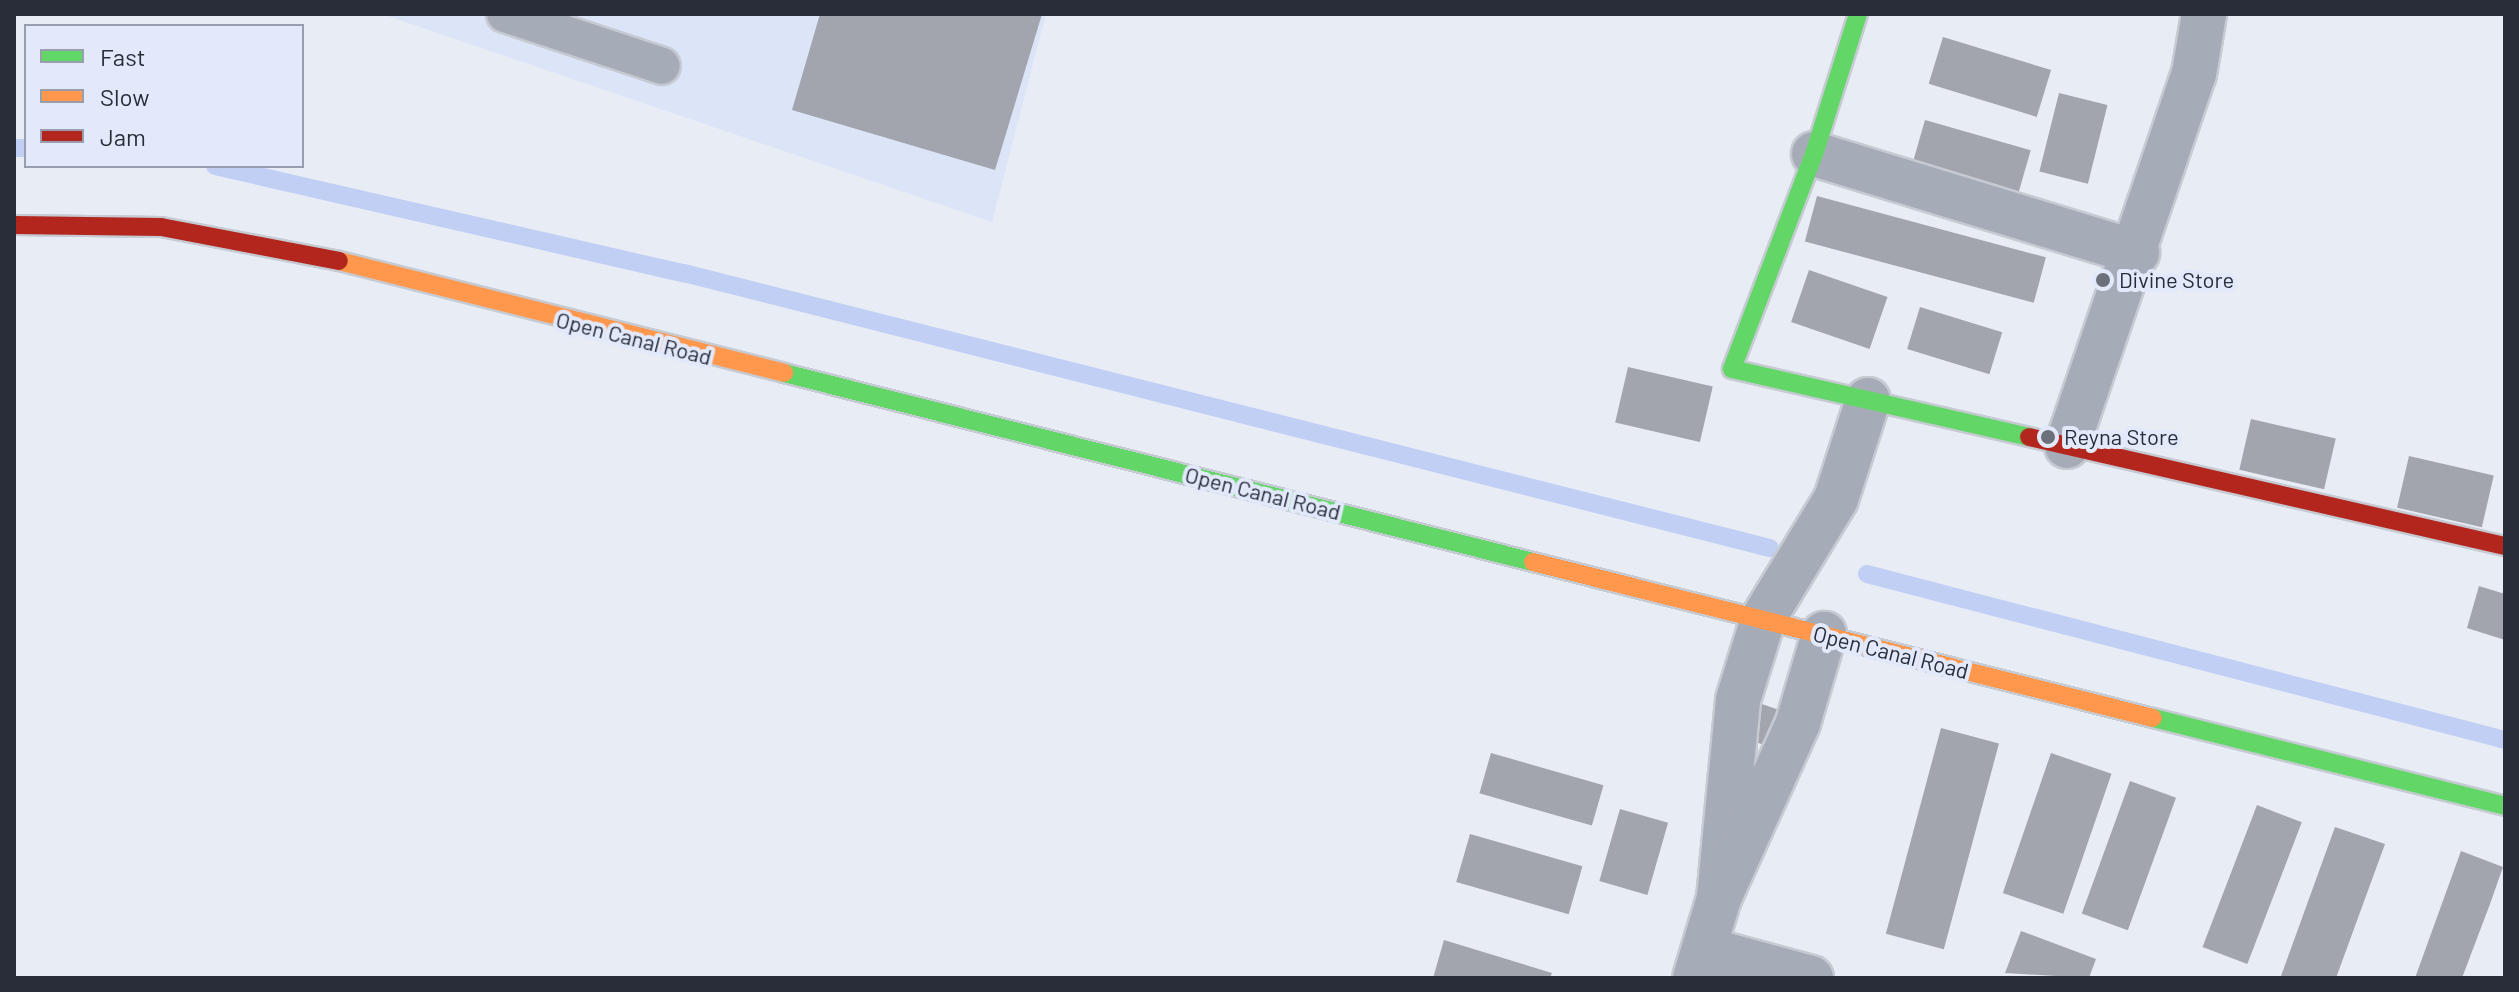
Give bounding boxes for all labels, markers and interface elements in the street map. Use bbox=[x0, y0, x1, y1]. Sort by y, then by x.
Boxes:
legend bbox=[24, 24, 304, 168]
text: Fast bbox=[100, 42, 145, 71]
text: Slow bbox=[100, 82, 149, 111]
text: Jam bbox=[100, 122, 146, 151]
place label: Divine Store bbox=[2119, 267, 2234, 293]
marker: Divine Store bbox=[2094, 271, 2112, 289]
street label: Open Canal Road bbox=[554, 306, 714, 370]
place label: Reyna Store bbox=[2064, 424, 2179, 450]
marker: Reyna Store bbox=[2039, 428, 2057, 446]
street label: Open Canal Road bbox=[1183, 461, 1343, 525]
street label: Open Canal Road bbox=[1811, 620, 1971, 684]

